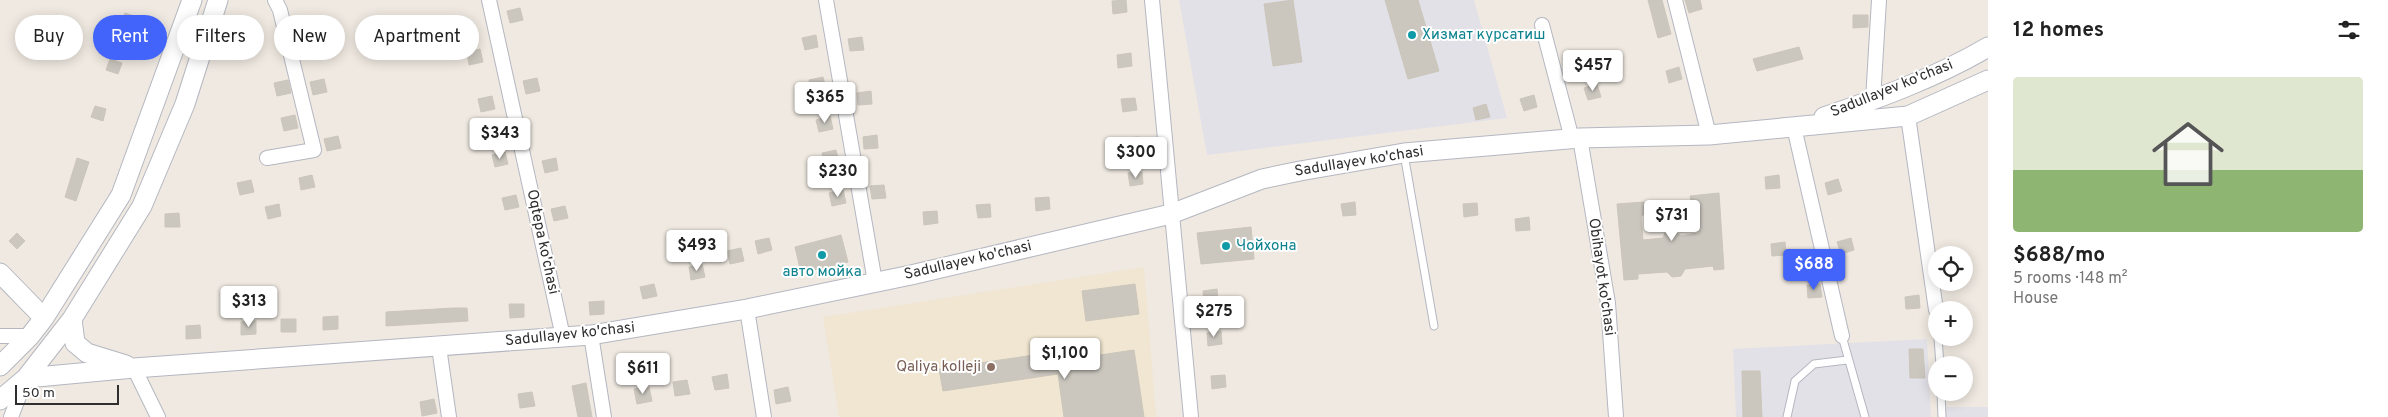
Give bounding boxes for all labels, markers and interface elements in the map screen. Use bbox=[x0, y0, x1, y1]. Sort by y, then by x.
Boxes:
chip: Buy bbox=[15, 15, 83, 60]
chip: Rent bbox=[93, 15, 167, 60]
chip: Filters bbox=[177, 15, 264, 60]
chip: New bbox=[274, 15, 345, 60]
chip: Apartment bbox=[355, 15, 479, 60]
icon: filters bbox=[2335, 16, 2363, 44]
text: 12 homes bbox=[2013, 17, 2104, 44]
place label: Хизмат курсатиш bbox=[1422, 26, 1545, 45]
marker: Хизмат курсатиш bbox=[1406, 29, 1418, 41]
pin: $457 bbox=[1563, 49, 1623, 92]
text: $457 bbox=[1574, 56, 1612, 76]
street label: Sadullayev ko'chasi bbox=[1828, 56, 1956, 122]
pin: $365 bbox=[795, 82, 855, 124]
text: $365 bbox=[806, 88, 844, 108]
icon: home bbox=[2143, 109, 2233, 199]
pin: $343 bbox=[470, 118, 530, 160]
text: $343 bbox=[480, 124, 520, 144]
pin: $300 bbox=[1106, 136, 1166, 179]
street label: Sadullayev ko'chasi bbox=[1293, 142, 1425, 182]
text: $300 bbox=[1116, 143, 1156, 163]
pin: $230 bbox=[808, 156, 868, 198]
text: $230 bbox=[818, 162, 858, 182]
street label: Oqtepa ko'chasi bbox=[522, 188, 562, 296]
pin: $731 bbox=[1642, 200, 1702, 242]
text: $731 bbox=[1655, 206, 1689, 226]
street label: Obihayot ko'chasi bbox=[1583, 217, 1619, 337]
pin: $493 bbox=[667, 230, 727, 272]
text: $493 bbox=[677, 236, 717, 256]
street label: Sadullayev ko'chasi bbox=[902, 237, 1034, 285]
place label: Чойхона bbox=[1236, 237, 1296, 256]
marker: Чойхона bbox=[1220, 240, 1232, 252]
text: $688/mo bbox=[2013, 242, 2105, 269]
map controls bbox=[1928, 246, 1973, 401]
button: locate bbox=[1928, 246, 1973, 291]
pin: $688 bbox=[1784, 248, 1844, 291]
marker: авто мойка bbox=[816, 249, 828, 261]
text: $688 bbox=[1794, 255, 1834, 275]
place label: авто мойка bbox=[782, 263, 862, 282]
text: 5 rooms · 148 m² bbox=[2013, 269, 2128, 289]
pin: $313 bbox=[219, 286, 279, 328]
text: House bbox=[2013, 289, 2058, 309]
text: $313 bbox=[231, 292, 267, 312]
pin: $275 bbox=[1184, 296, 1244, 338]
button: + bbox=[1928, 301, 1973, 346]
text: $275 bbox=[1195, 302, 1233, 322]
street label: Sadullayev ko'chasi bbox=[504, 319, 636, 351]
pin: $1,100 bbox=[1024, 338, 1106, 380]
text: $1,100 bbox=[1041, 344, 1089, 364]
pin: $611 bbox=[613, 352, 673, 395]
button: − bbox=[1928, 356, 1973, 401]
place label: Qaliya kolleji bbox=[896, 358, 981, 377]
text: $611 bbox=[627, 359, 659, 379]
marker: Qaliya kolleji bbox=[985, 361, 997, 373]
scale bar bbox=[15, 382, 119, 405]
text: 50 m bbox=[22, 385, 55, 402]

